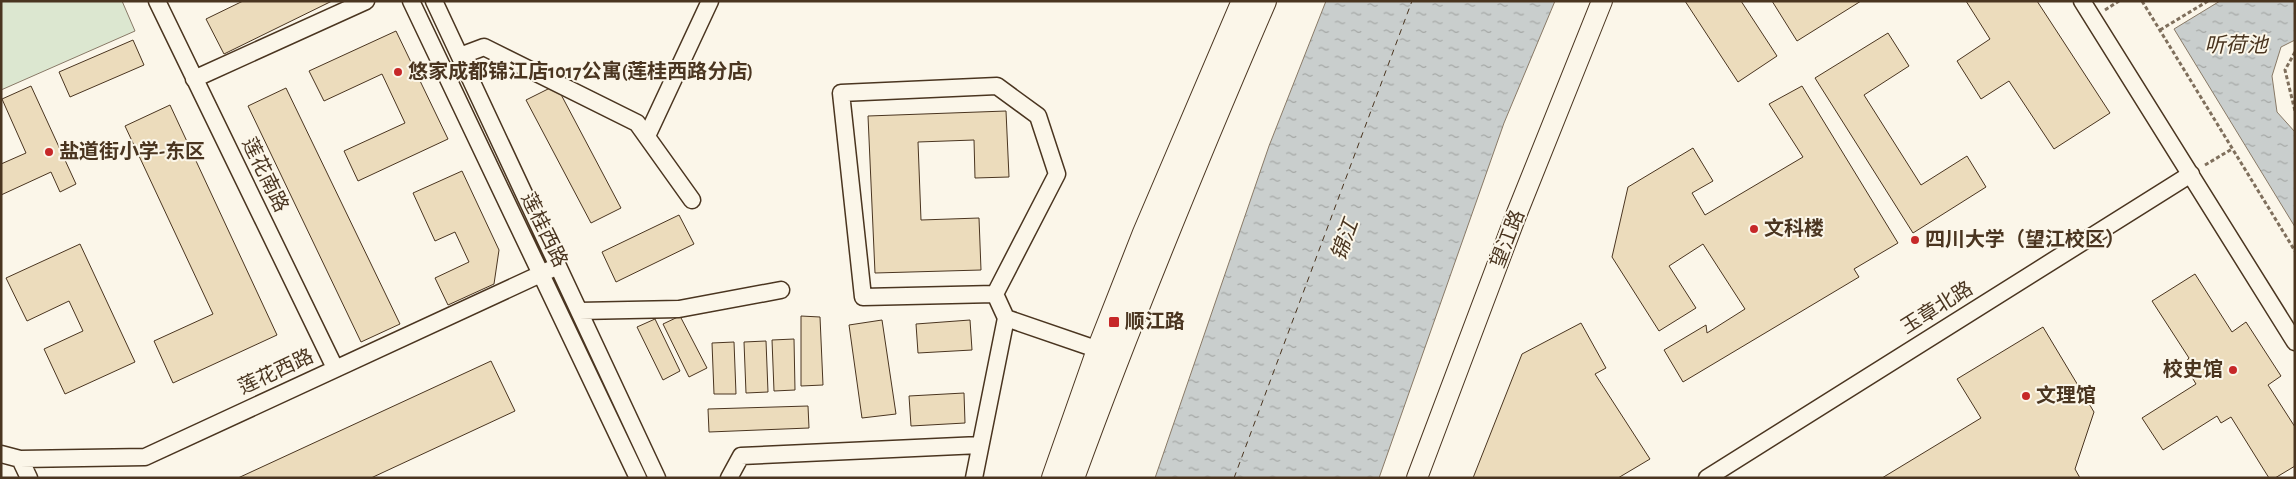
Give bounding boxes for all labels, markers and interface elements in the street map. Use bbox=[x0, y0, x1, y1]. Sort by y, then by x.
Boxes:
water label: 听荷池 bbox=[2205, 34, 2269, 56]
place label: 悠家成都锦江店1017公寓(莲桂西路分店) bbox=[408, 60, 753, 82]
marker: 悠家成都锦江店1017公寓(莲桂西路分店) bbox=[392, 66, 404, 78]
street label: 莲花南路 bbox=[238, 134, 292, 215]
place label: 盐道街小学-东区 bbox=[59, 140, 205, 162]
marker: 盐道街小学-东区 bbox=[43, 146, 55, 158]
street label: 莲桂西路 bbox=[517, 189, 571, 270]
street label: 望江路 bbox=[1487, 207, 1528, 271]
water label: 锦江 bbox=[1327, 214, 1363, 263]
place label: 文科楼 bbox=[1764, 218, 1824, 239]
marker: 文科楼 bbox=[1748, 223, 1760, 235]
place label: 四川大学（望江校区） bbox=[1925, 228, 2125, 250]
marker: 四川大学（望江校区） bbox=[1909, 234, 1921, 246]
street label: 玉章北路 bbox=[1897, 277, 1976, 338]
place label: 顺江路 bbox=[1125, 311, 1185, 332]
marker: 顺江路 bbox=[1107, 315, 1121, 329]
street label: 莲花西路 bbox=[235, 345, 316, 398]
place label: 校史馆 bbox=[2163, 358, 2223, 380]
marker: 校史馆 bbox=[2227, 364, 2239, 376]
place label: 文理馆 bbox=[2036, 384, 2096, 406]
marker: 文理馆 bbox=[2020, 390, 2032, 402]

